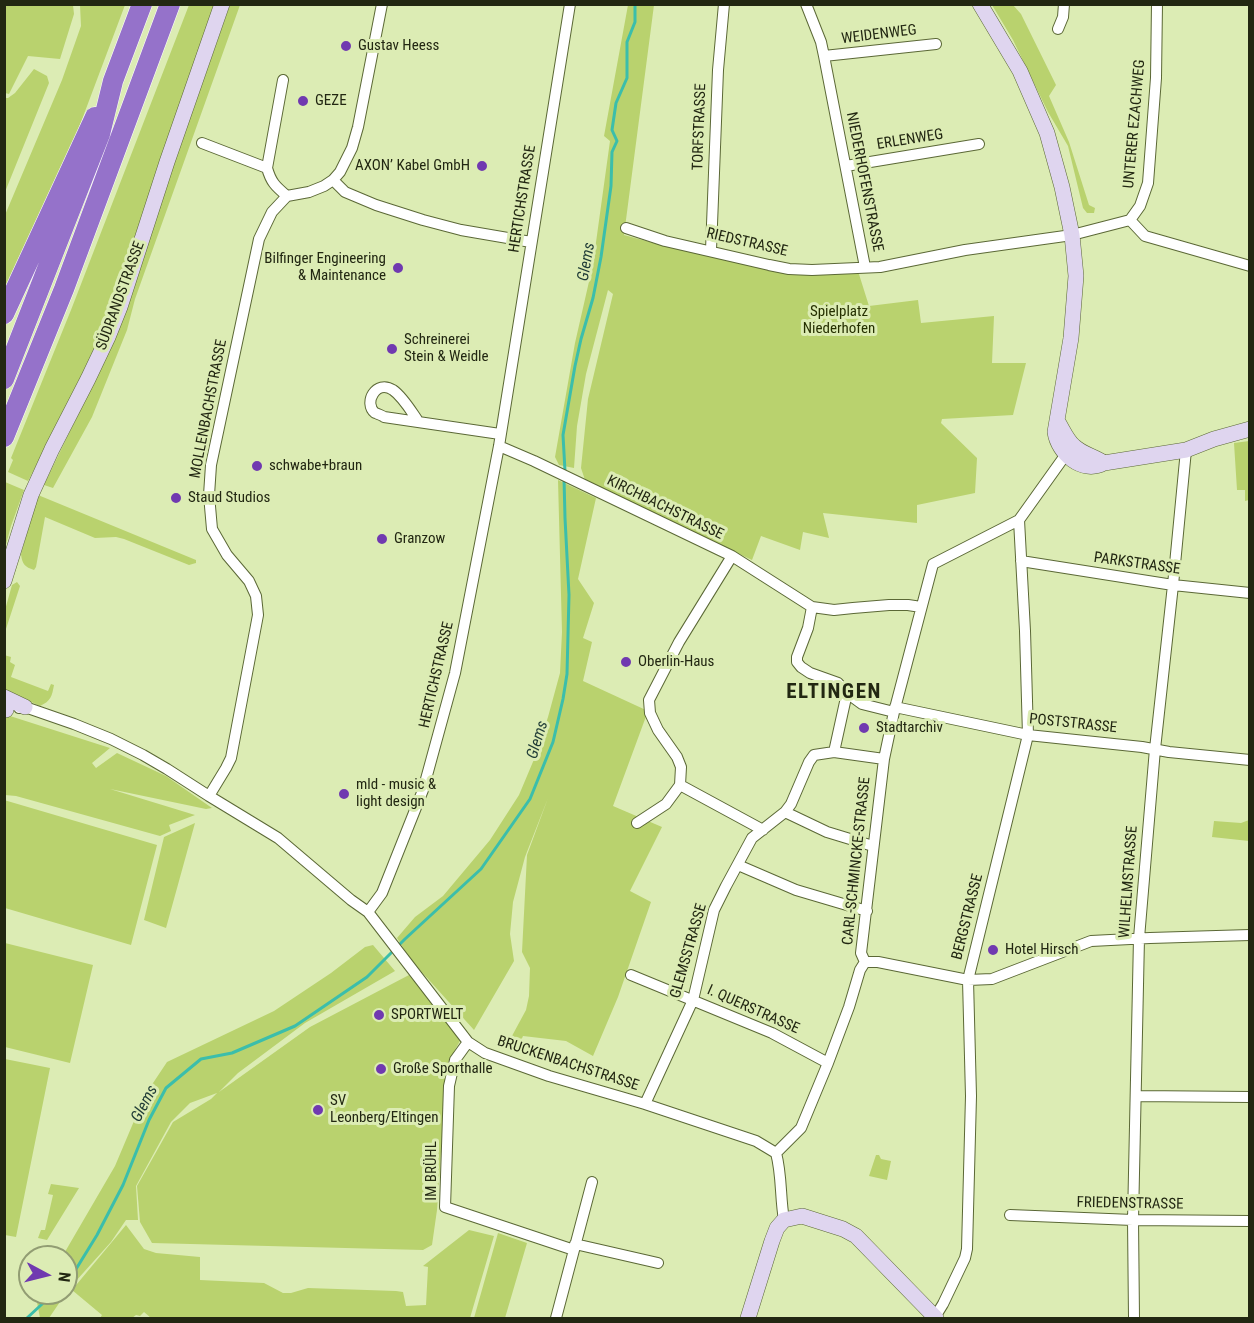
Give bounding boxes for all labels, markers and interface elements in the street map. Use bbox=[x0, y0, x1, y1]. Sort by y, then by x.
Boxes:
street label: WEIDENWEG bbox=[840, 21, 918, 49]
place label: Gustav Heess bbox=[358, 37, 439, 55]
marker: Gustav Heess bbox=[339, 39, 353, 53]
street label: UNTERER EZACHWEG bbox=[1120, 59, 1150, 189]
street label: TORFSTRASSE bbox=[689, 83, 711, 171]
place label: GEZE bbox=[315, 92, 347, 110]
marker: GEZE bbox=[296, 94, 310, 108]
street label: NIEDERHOFENSTRASSE bbox=[842, 111, 886, 253]
street label: ERLENWEG bbox=[875, 126, 945, 154]
street label: HERTICHSTRASSE bbox=[506, 144, 540, 254]
place label: AXON’ Kabel GmbH bbox=[355, 157, 470, 175]
marker: AXON’ Kabel GmbH bbox=[475, 159, 489, 173]
street label: RIEDSTRASSE bbox=[705, 225, 789, 261]
street label: SÜDRANDSTRASSE bbox=[93, 239, 149, 353]
water label: Glems bbox=[574, 241, 600, 283]
place label: Bilfinger Engineering & Maintenance bbox=[264, 250, 386, 285]
marker: Bilfinger Engineering & Maintenance bbox=[391, 261, 405, 275]
park label: Spielplatz Niederhofen bbox=[803, 303, 875, 338]
place label: Schreinerei Stein & Weidle bbox=[404, 331, 489, 366]
street label: MOLLENBACHSTRASSE bbox=[187, 338, 231, 480]
marker: Schreinerei Stein & Weidle bbox=[385, 342, 399, 356]
place label: schwabe+braun bbox=[269, 457, 362, 475]
marker: schwabe+braun bbox=[250, 459, 264, 473]
street label: KIRCHBACHSTRASSE bbox=[604, 472, 726, 544]
place label: Staud Studios bbox=[188, 489, 270, 507]
marker: Staud Studios bbox=[169, 491, 183, 505]
place label: Granzow bbox=[394, 530, 445, 548]
marker: Granzow bbox=[375, 532, 389, 546]
street label: PARKSTRASSE bbox=[1093, 549, 1181, 579]
street label: HERTICHSTRASSE bbox=[416, 620, 458, 730]
place label: Oberlin-Haus bbox=[638, 653, 714, 671]
marker: Oberlin-Haus bbox=[619, 655, 633, 669]
district label: ELTINGEN bbox=[786, 680, 882, 706]
street label: POSTSTRASSE bbox=[1028, 710, 1118, 738]
water label: Glems bbox=[523, 719, 553, 761]
place label: Stadtarchiv bbox=[876, 719, 943, 737]
marker: Stadtarchiv bbox=[857, 721, 871, 735]
place label: mld - music & light design bbox=[356, 776, 436, 811]
street label: CARL-SCHMINCKE-STRASSE bbox=[839, 776, 875, 946]
marker: mld - music & light design bbox=[337, 787, 351, 801]
street label: WILHELMSTRASSE bbox=[1116, 825, 1142, 939]
street label: BERGSTRASSE bbox=[949, 872, 987, 962]
street label: GLEMSSTRASSE bbox=[667, 902, 711, 1000]
place label: Hotel Hirsch bbox=[1005, 941, 1079, 959]
marker: Hotel Hirsch bbox=[986, 943, 1000, 957]
street label: I. QUERSTRASSE bbox=[704, 982, 802, 1038]
place label: SPORTWELT bbox=[391, 1006, 463, 1024]
marker: SPORTWELT bbox=[372, 1008, 386, 1022]
street label: BRUCKENBACHSTRASSE bbox=[495, 1033, 641, 1095]
place label: Große Sporthalle bbox=[393, 1060, 493, 1078]
marker: Große Sporthalle bbox=[374, 1062, 388, 1076]
water label: Glems bbox=[127, 1082, 163, 1126]
place label: SV Leonberg/Eltingen bbox=[330, 1092, 439, 1127]
marker: SV Leonberg/Eltingen bbox=[311, 1103, 325, 1117]
street label: IM BRÜHL bbox=[423, 1141, 441, 1201]
street label: FRIEDENSTRASSE bbox=[1076, 1194, 1184, 1214]
north arrow bbox=[18, 1245, 78, 1305]
text: N bbox=[54, 1271, 74, 1283]

